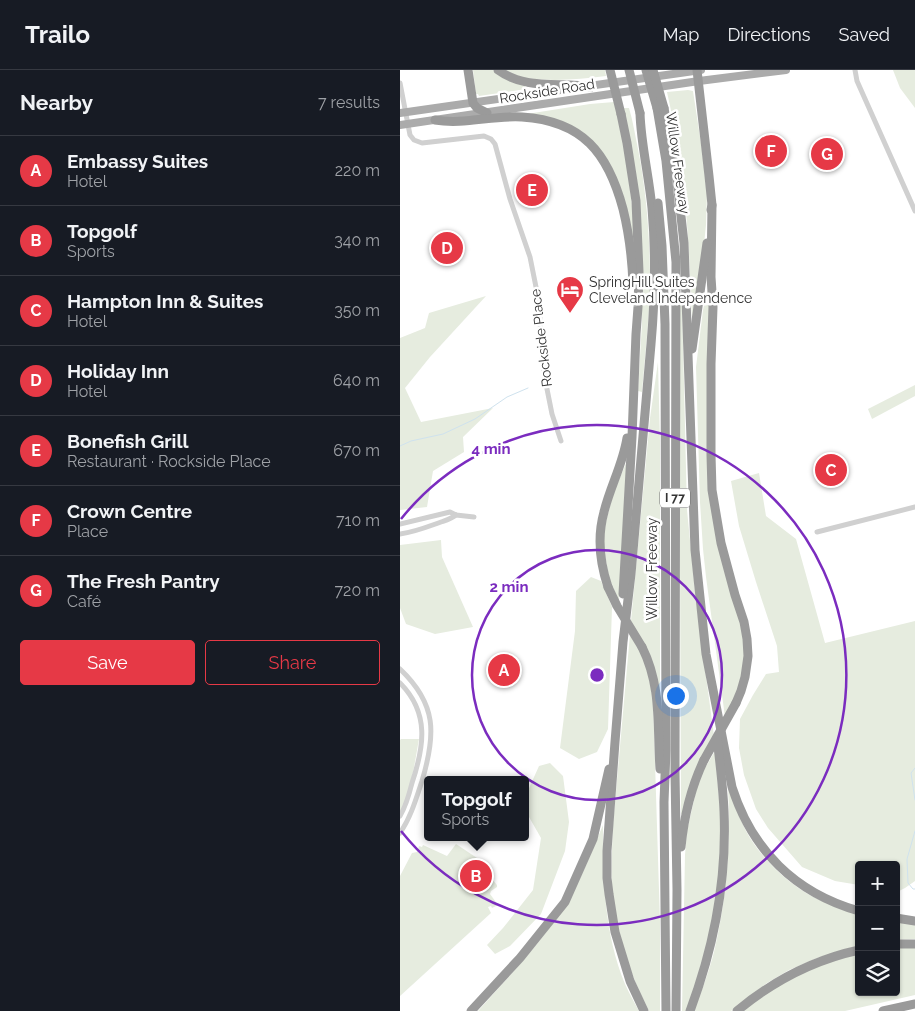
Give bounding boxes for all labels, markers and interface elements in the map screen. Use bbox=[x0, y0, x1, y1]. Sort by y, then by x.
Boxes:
text: Trailo bbox=[25, 20, 90, 49]
text: Map bbox=[663, 24, 699, 45]
text: Directions bbox=[727, 24, 811, 45]
text: Saved bbox=[839, 24, 890, 45]
street label: Rockside Road bbox=[498, 76, 596, 106]
text: Nearby bbox=[20, 90, 93, 115]
text: 7 results bbox=[318, 93, 380, 112]
street label: Willow Freeway bbox=[663, 111, 693, 215]
pin: F bbox=[755, 132, 787, 170]
pin: G bbox=[811, 135, 843, 173]
text: Embassy Suites bbox=[67, 150, 208, 172]
text: A bbox=[31, 161, 41, 180]
text: 220 m bbox=[335, 161, 380, 180]
pin: E bbox=[516, 171, 548, 209]
text: Hotel bbox=[67, 172, 107, 191]
text: Topgolf bbox=[67, 220, 137, 242]
pin: D bbox=[431, 229, 463, 267]
text: B bbox=[31, 231, 41, 250]
text: 340 m bbox=[334, 231, 380, 250]
text: Sports bbox=[67, 242, 115, 261]
place label: SpringHill Suites Cleveland Independence bbox=[589, 274, 752, 306]
hotel icon: SpringHill Suites Cleveland Independence bbox=[555, 275, 585, 314]
street label: Rockside Place bbox=[527, 288, 555, 388]
text: Hampton Inn & Suites bbox=[67, 290, 263, 312]
text: C bbox=[31, 301, 41, 320]
text: 350 m bbox=[334, 301, 380, 320]
text: Hotel bbox=[67, 312, 107, 331]
text: Holiday Inn bbox=[67, 360, 169, 382]
text: D bbox=[30, 371, 42, 390]
text: 640 m bbox=[333, 371, 380, 390]
text: Hotel bbox=[67, 382, 107, 401]
text: Bonefish Grill bbox=[67, 430, 188, 452]
text: 4 min bbox=[471, 440, 511, 458]
text: E bbox=[31, 441, 41, 460]
text: 670 m bbox=[333, 441, 380, 460]
pin: C bbox=[815, 451, 847, 489]
text: Restaurant · Rockside Place bbox=[67, 452, 271, 471]
road number: I 77 bbox=[660, 488, 690, 508]
text: Crown Centre bbox=[67, 500, 192, 522]
text: F bbox=[31, 511, 41, 530]
text: 710 m bbox=[336, 511, 380, 530]
street label: Willow Freeway bbox=[644, 517, 660, 620]
text: Place bbox=[67, 522, 108, 541]
text: The Fresh Pantry bbox=[67, 570, 220, 592]
text: 2 min bbox=[490, 578, 528, 596]
text: G bbox=[30, 581, 42, 600]
text: 720 m bbox=[335, 581, 380, 600]
text: Café bbox=[67, 592, 101, 611]
button: Save bbox=[20, 640, 195, 685]
button: Share bbox=[205, 640, 380, 685]
pin: A bbox=[488, 651, 520, 689]
centre of rings bbox=[588, 666, 606, 684]
your location bbox=[663, 683, 689, 709]
popup bbox=[424, 776, 529, 841]
text: Topgolf bbox=[442, 788, 511, 810]
text: Sports bbox=[442, 810, 489, 829]
pin: B bbox=[460, 857, 492, 895]
map controls bbox=[855, 861, 900, 996]
button: + bbox=[855, 861, 900, 906]
button: − bbox=[855, 906, 900, 951]
button: layers bbox=[855, 951, 900, 996]

